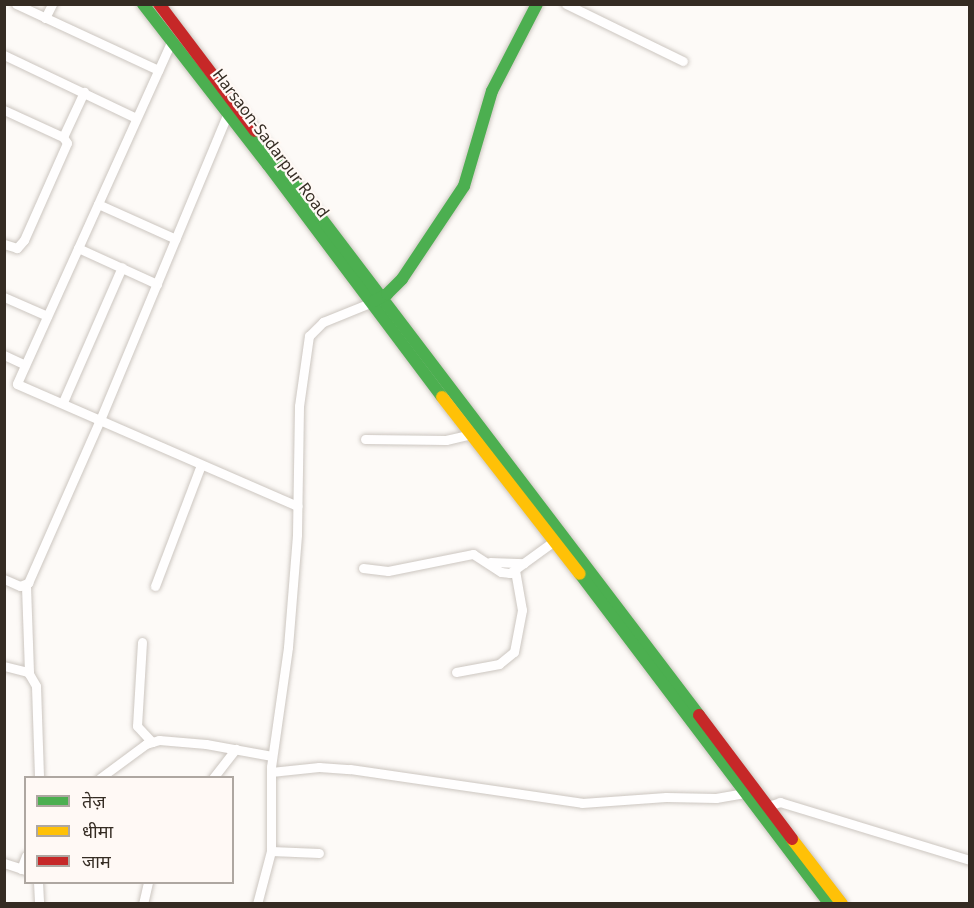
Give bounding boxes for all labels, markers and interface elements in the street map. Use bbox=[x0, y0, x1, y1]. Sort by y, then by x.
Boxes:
street label: Harsaon-Sadarpur Road bbox=[209, 65, 333, 221]
legend bbox=[24, 776, 234, 884]
text: तेज़ bbox=[82, 789, 106, 813]
text: धीमा bbox=[82, 819, 113, 843]
text: जाम bbox=[82, 849, 111, 873]

